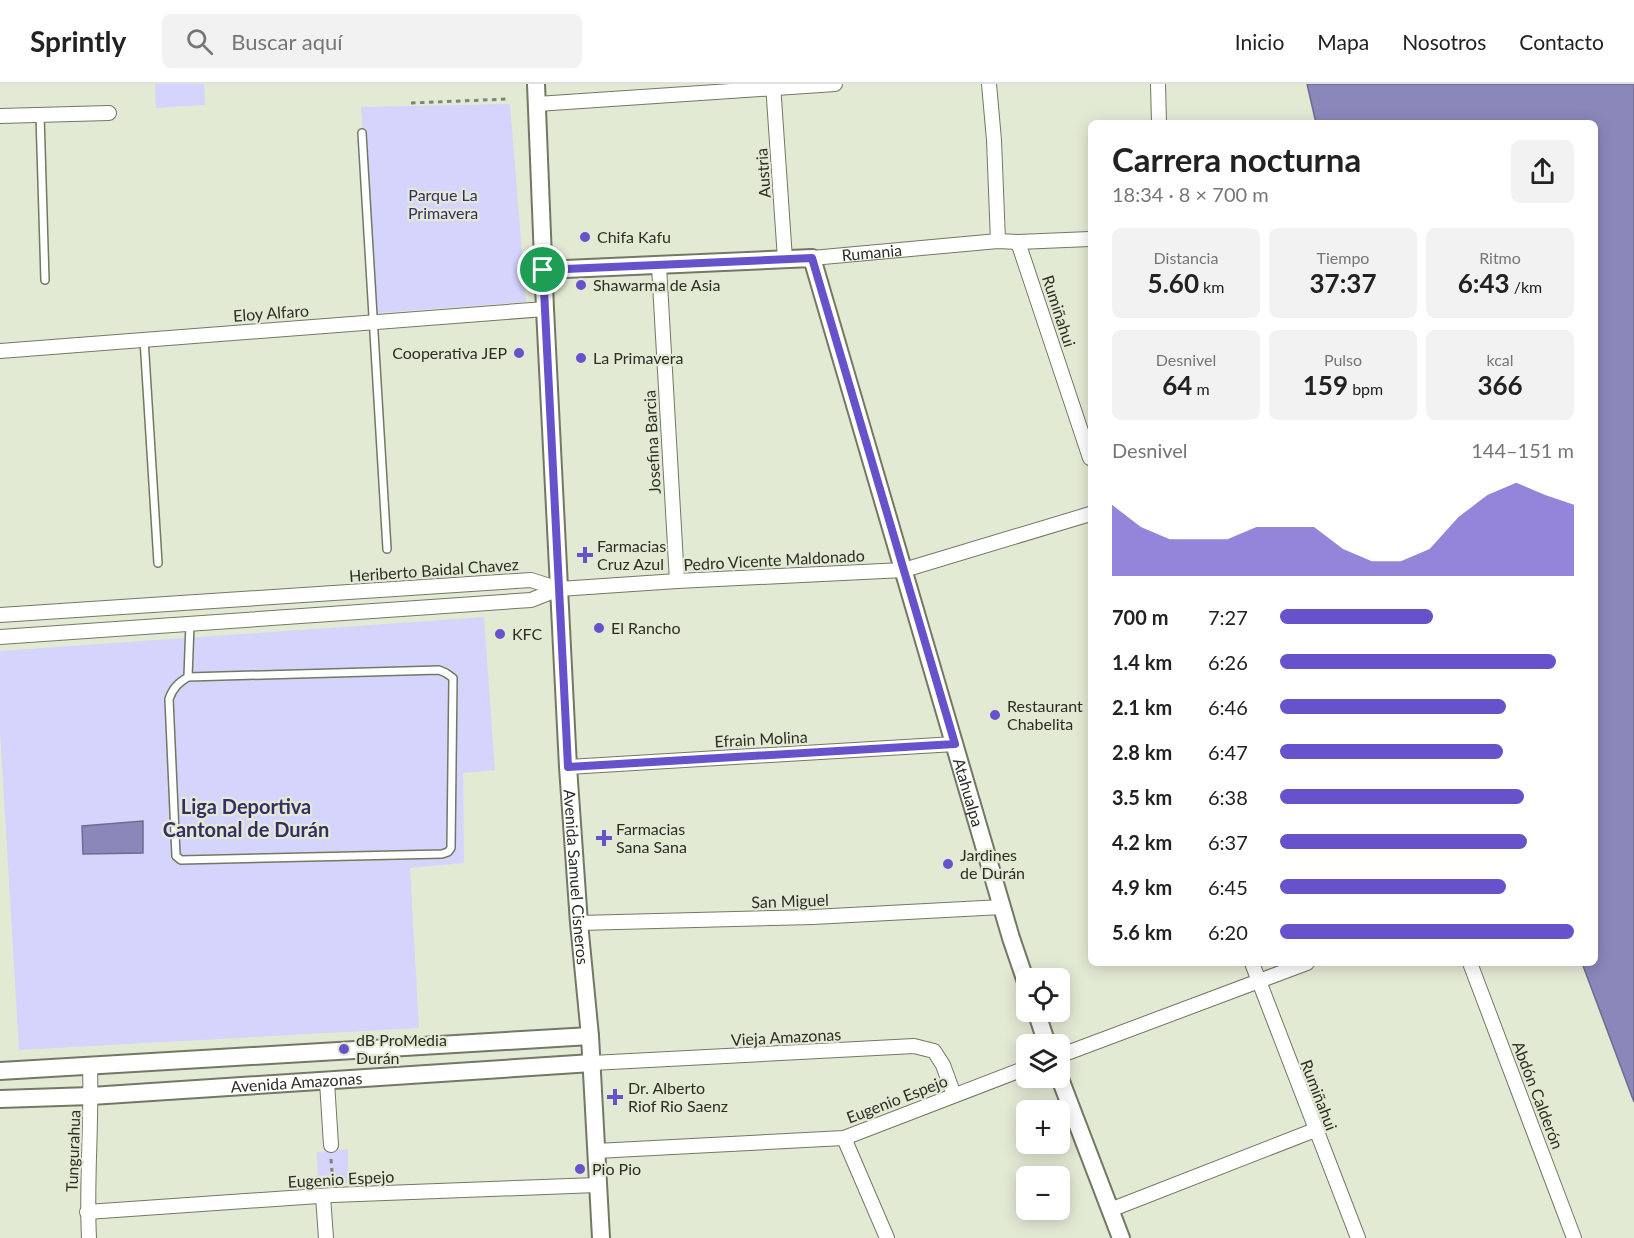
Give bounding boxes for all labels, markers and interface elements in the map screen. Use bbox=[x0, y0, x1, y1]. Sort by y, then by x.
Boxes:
search box bbox=[162, 14, 582, 68]
text: Sprintly bbox=[30, 24, 126, 58]
icon: search bbox=[183, 25, 216, 58]
text: Buscar aquí bbox=[231, 28, 343, 55]
text: Inicio bbox=[1235, 29, 1284, 54]
text: Mapa bbox=[1317, 29, 1369, 54]
text: Nosotros bbox=[1402, 29, 1486, 54]
text: Contacto bbox=[1519, 29, 1604, 54]
text: Carrera nocturna bbox=[1112, 139, 1361, 179]
button: share bbox=[1511, 140, 1574, 203]
street label: Austria bbox=[751, 148, 774, 199]
text: 18:34 · 8 × 700 m bbox=[1112, 182, 1269, 206]
park label: Parque La Primavera bbox=[408, 185, 478, 222]
place label: Chifa Kafu bbox=[597, 227, 671, 246]
marker: Chifa Kafu bbox=[578, 230, 592, 244]
street label: Rumania bbox=[841, 240, 903, 264]
pin bbox=[517, 244, 568, 295]
text: Distancia bbox=[1154, 248, 1218, 267]
text: Tiempo bbox=[1317, 248, 1369, 267]
text: Ritmo bbox=[1479, 248, 1521, 267]
icon: arrive bbox=[526, 253, 559, 286]
text: 5.60 bbox=[1148, 267, 1199, 299]
text: 37:37 bbox=[1309, 267, 1377, 299]
text: 6:43 bbox=[1458, 267, 1510, 299]
street label: Rumiñahui bbox=[1039, 273, 1080, 349]
place label: Shawarma de Asia bbox=[593, 275, 720, 294]
text: km bbox=[1199, 277, 1224, 296]
text: /km bbox=[1510, 277, 1542, 296]
marker: Shawarma de Asia bbox=[574, 278, 588, 292]
street label: Eloy Alfaro bbox=[232, 300, 309, 325]
place label: Cooperativa JEP bbox=[392, 343, 507, 362]
marker: Cooperativa JEP bbox=[512, 346, 526, 360]
place label: La Primavera bbox=[593, 348, 683, 367]
text: Desnivel bbox=[1156, 350, 1216, 369]
text: Pulso bbox=[1324, 350, 1362, 369]
text: kcal bbox=[1486, 350, 1514, 369]
marker: La Primavera bbox=[574, 351, 588, 365]
text: 64 bbox=[1162, 369, 1192, 401]
text: 159 bbox=[1303, 369, 1348, 401]
text: 366 bbox=[1477, 369, 1523, 401]
text: m bbox=[1192, 379, 1210, 398]
text: bpm bbox=[1348, 379, 1383, 398]
street label: Josefina Barcia bbox=[639, 390, 664, 494]
text: Desnivel bbox=[1112, 438, 1188, 462]
text: 144–151 m bbox=[1471, 438, 1574, 462]
place label: Farmacias Cruz Azul bbox=[597, 536, 666, 573]
street label: Pedro Vicente Maldonado bbox=[683, 545, 865, 574]
marker: Farmacias Cruz Azul bbox=[578, 548, 592, 562]
street label: Heriberto Baidal Chavez bbox=[348, 554, 519, 585]
text: 700 m bbox=[1112, 605, 1168, 629]
text: 7:27 bbox=[1208, 605, 1248, 629]
place label: El Rancho bbox=[611, 618, 680, 637]
marker: El Rancho bbox=[592, 621, 606, 635]
place label: KFC bbox=[512, 624, 543, 643]
marker: KFC bbox=[493, 627, 507, 641]
text: 1.4 km bbox=[1112, 650, 1172, 674]
text: 6:26 bbox=[1208, 650, 1248, 674]
text: 2.1 km bbox=[1112, 695, 1172, 719]
text: 6:46 bbox=[1208, 695, 1248, 719]
place label: Restaurant Chabelita bbox=[1007, 696, 1083, 733]
marker: Restaurant Chabelita bbox=[988, 708, 1002, 722]
street label: Efrain Molina bbox=[714, 727, 808, 750]
text: 2.8 km bbox=[1112, 740, 1172, 764]
text: 6:47 bbox=[1208, 740, 1248, 764]
street label: Atahualpa bbox=[950, 756, 988, 829]
text: 3.5 km bbox=[1112, 785, 1172, 809]
text: 6:38 bbox=[1208, 785, 1248, 809]
street label: Avenida Samuel Cisneros bbox=[561, 789, 593, 966]
district label: Liga Deportiva Cantonal de Durán bbox=[163, 794, 329, 841]
place label: Farmacias Sana Sana bbox=[616, 819, 687, 856]
text: 4.2 km bbox=[1112, 830, 1172, 854]
text: 6:37 bbox=[1208, 830, 1248, 854]
marker: Farmacias Sana Sana bbox=[597, 831, 611, 845]
place label: Jardines de Durán bbox=[960, 845, 1025, 882]
marker: Jardines de Durán bbox=[941, 857, 955, 871]
text: 4.9 km bbox=[1112, 875, 1172, 899]
text: 6:45 bbox=[1208, 875, 1248, 899]
street label: San Miguel bbox=[751, 890, 829, 911]
text: 5.6 km bbox=[1112, 920, 1172, 944]
text: 6:20 bbox=[1208, 920, 1248, 944]
map controls bbox=[1016, 968, 1070, 1220]
button: locate bbox=[1016, 968, 1070, 1022]
street label: Vieja Amazonas bbox=[730, 1024, 842, 1049]
place label: dB ProMedia Durán bbox=[356, 1030, 447, 1067]
button: layers bbox=[1016, 1034, 1070, 1088]
street label: Abdón Calderón bbox=[1509, 1038, 1568, 1152]
marker: dB ProMedia Durán bbox=[337, 1042, 351, 1056]
street label: Rumiñahui bbox=[1297, 1057, 1342, 1133]
street label: Avenida Amazonas bbox=[230, 1068, 363, 1096]
street label: Eugenio Espejo bbox=[844, 1071, 950, 1127]
place label: Dr. Alberto Riof Rio Saenz bbox=[628, 1078, 728, 1115]
marker: Dr. Alberto Riof Rio Saenz bbox=[606, 1088, 624, 1106]
button: + bbox=[1016, 1100, 1070, 1154]
street label: Tungurahua bbox=[62, 1110, 83, 1192]
place label: Pio Pio bbox=[592, 1159, 641, 1178]
marker: Pio Pio bbox=[573, 1162, 587, 1176]
street label: Eugenio Espejo bbox=[287, 1166, 395, 1191]
button: − bbox=[1016, 1166, 1070, 1220]

